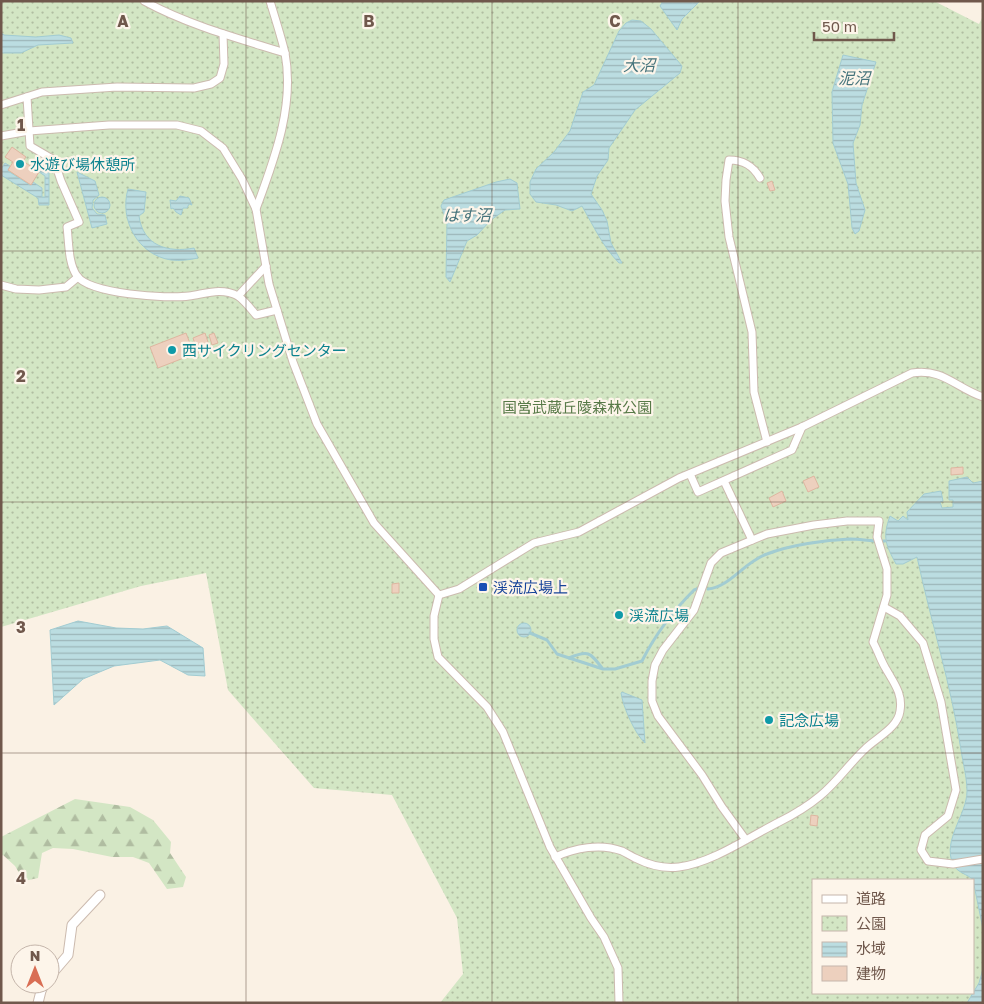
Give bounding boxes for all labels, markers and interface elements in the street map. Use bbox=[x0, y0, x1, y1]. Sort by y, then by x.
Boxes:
scale bar bbox=[814, 10, 894, 42]
text: A bbox=[117, 11, 129, 31]
text: B bbox=[363, 11, 375, 31]
text: C bbox=[609, 11, 621, 31]
text: 50 m bbox=[822, 17, 857, 35]
water label: 大沼 bbox=[623, 55, 657, 75]
water label: 泥沼 bbox=[838, 68, 872, 88]
text: 1 bbox=[17, 115, 25, 135]
place label: 水遊び場休憩所 bbox=[30, 155, 135, 173]
marker: 水遊び場休憩所 bbox=[14, 158, 26, 170]
water label: はす沼 bbox=[443, 205, 493, 225]
place label: 西サイクリングセンター bbox=[182, 341, 347, 359]
marker: 西サイクリングセンター bbox=[166, 344, 178, 356]
text: 2 bbox=[16, 366, 26, 386]
park label: 国営武蔵丘陵森林公園 bbox=[502, 398, 652, 416]
place label: 渓流広場上 bbox=[493, 578, 568, 596]
marker: 渓流広場上 bbox=[477, 581, 489, 593]
place label: 渓流広場 bbox=[629, 606, 689, 624]
marker: 渓流広場 bbox=[613, 609, 625, 621]
text: 3 bbox=[16, 617, 26, 637]
place label: 記念広場 bbox=[779, 711, 839, 729]
marker: 記念広場 bbox=[763, 714, 775, 726]
text: 4 bbox=[16, 868, 26, 888]
legend bbox=[812, 879, 974, 994]
text: 道路 bbox=[856, 889, 886, 907]
text: 公園 bbox=[856, 914, 886, 932]
text: 水域 bbox=[856, 939, 886, 957]
north arrow bbox=[10, 944, 60, 994]
text: N bbox=[30, 947, 40, 964]
text: 建物 bbox=[856, 964, 886, 982]

